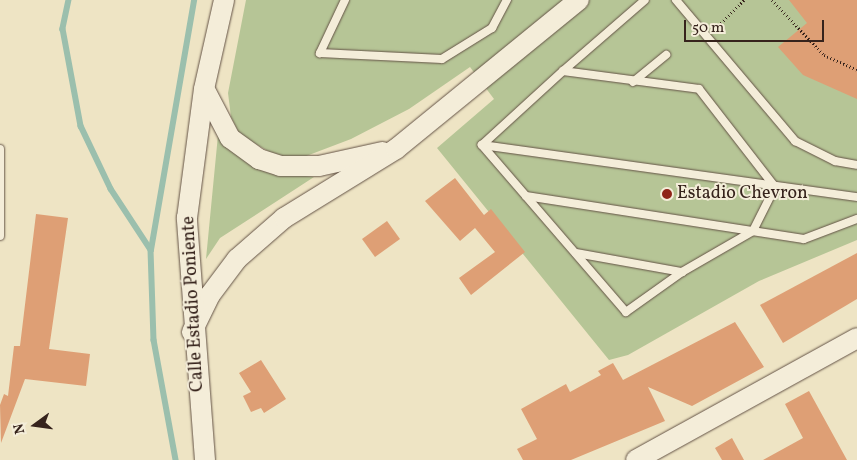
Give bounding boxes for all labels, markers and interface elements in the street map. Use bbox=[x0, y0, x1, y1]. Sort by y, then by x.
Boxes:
scale bar bbox=[687, 10, 827, 42]
text: 50 m bbox=[692, 18, 724, 39]
place label: Estadio Chevron bbox=[677, 183, 808, 205]
marker: Estadio Chevron bbox=[661, 188, 673, 200]
street label: Calle Estadio Poniente bbox=[179, 216, 209, 392]
north arrow bbox=[10, 400, 60, 450]
text: N bbox=[10, 422, 30, 436]

